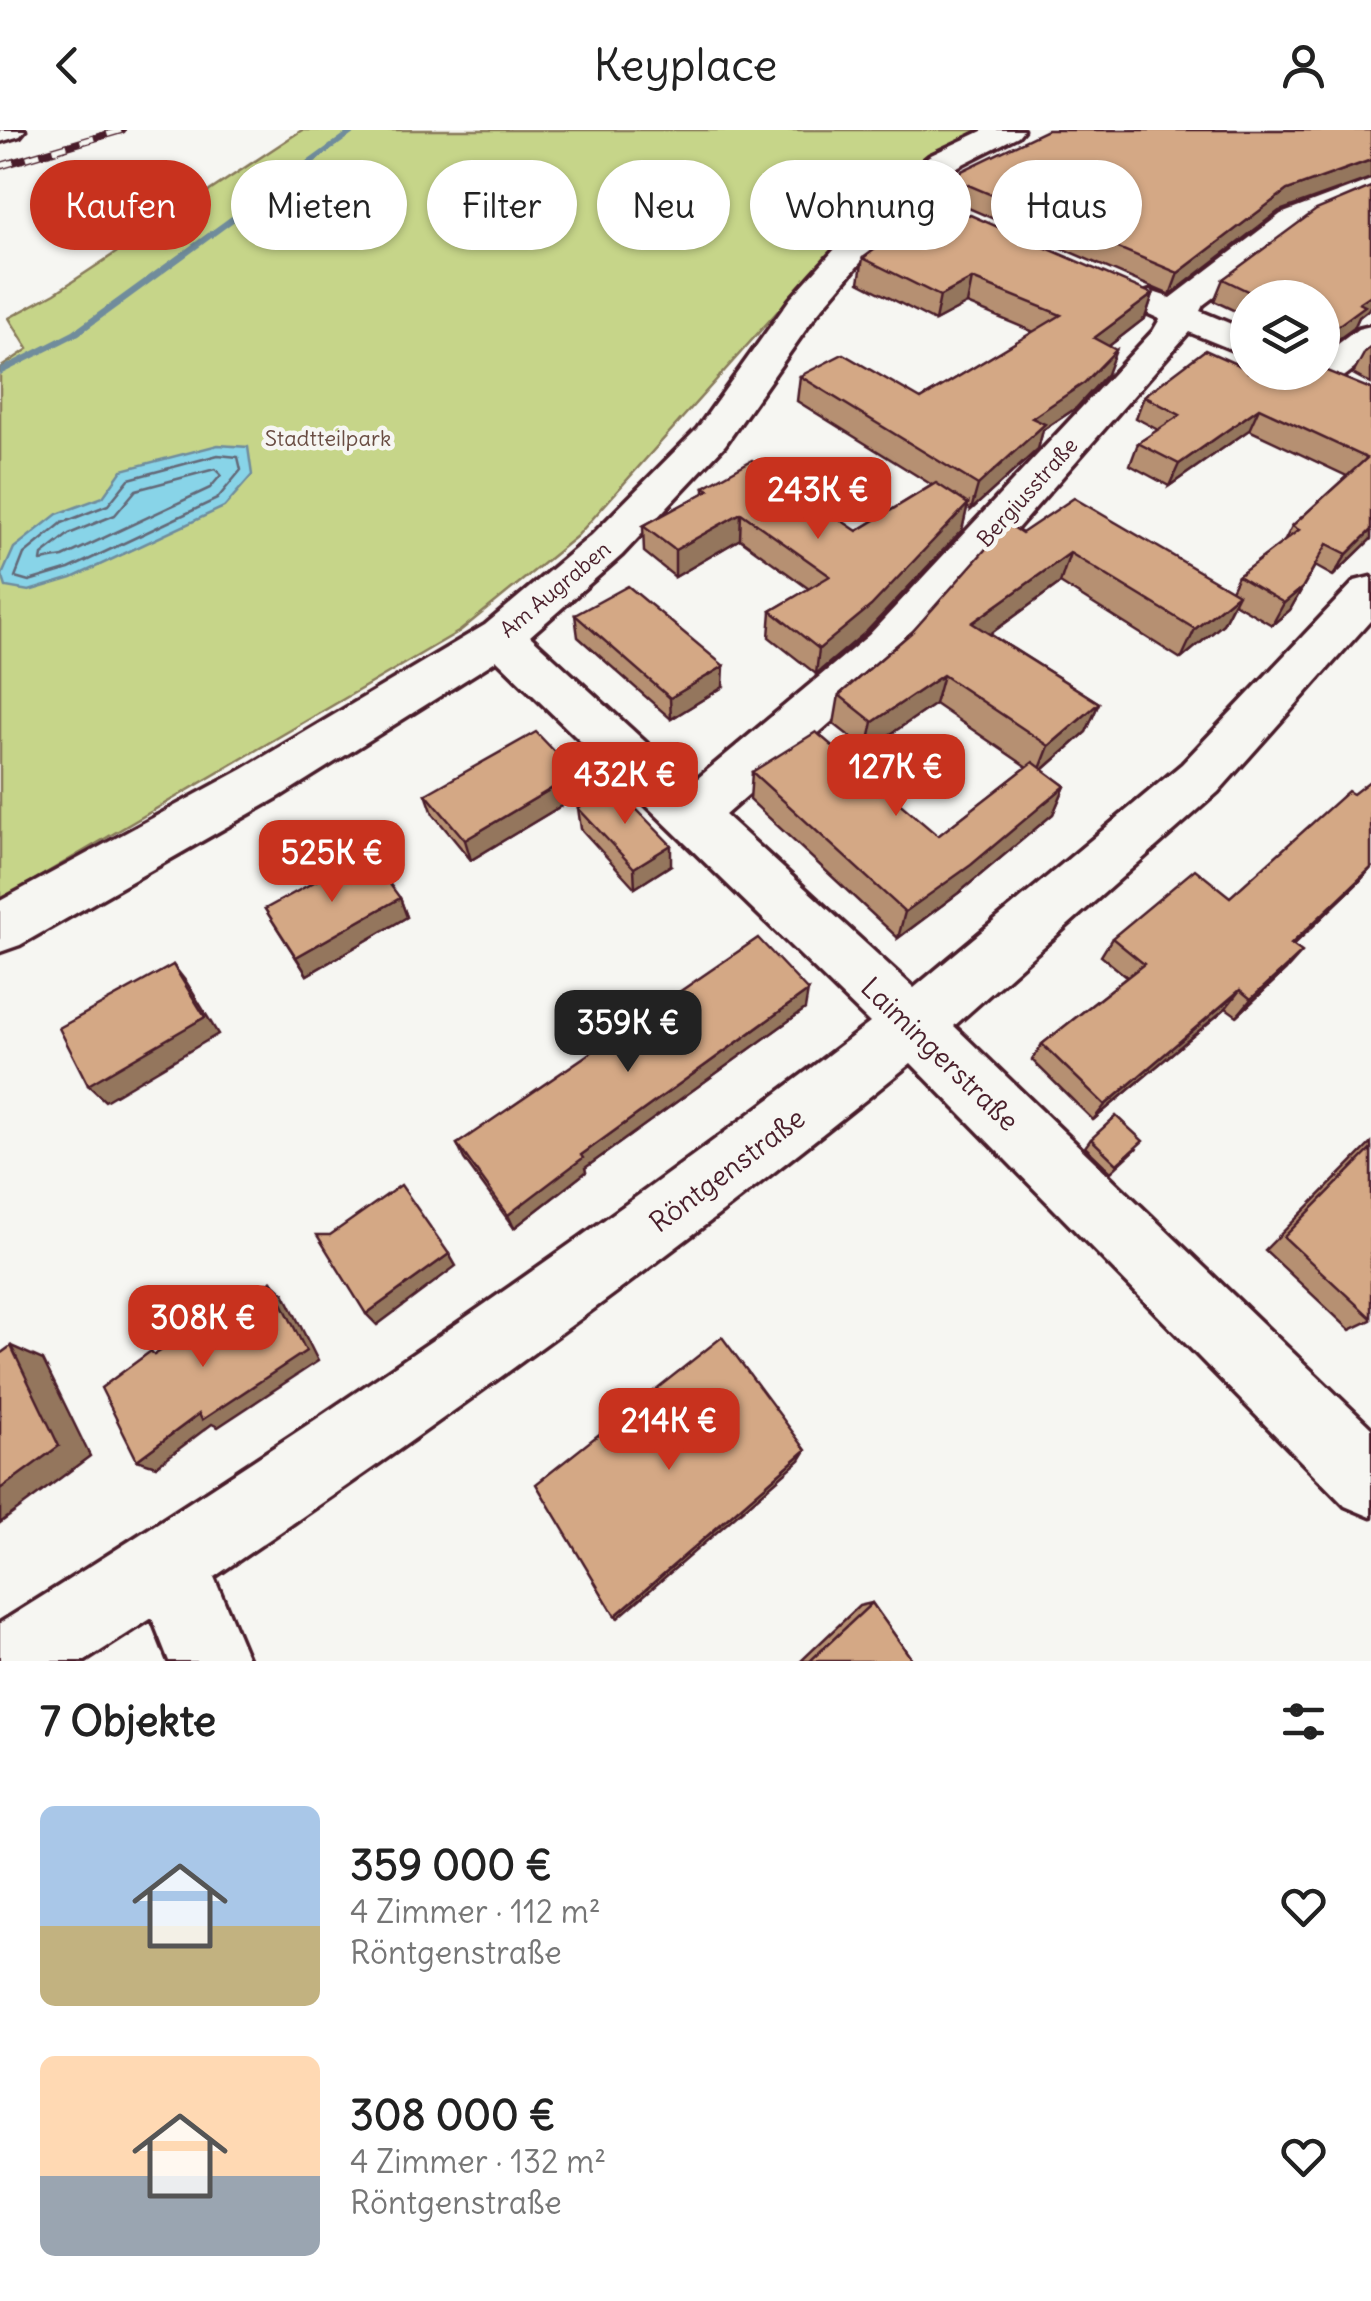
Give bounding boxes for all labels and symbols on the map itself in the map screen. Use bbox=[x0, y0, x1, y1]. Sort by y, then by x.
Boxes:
park label: Stadtteilpark bbox=[265, 424, 391, 452]
street label: Bergiusstraße bbox=[971, 431, 1083, 553]
pin: 243K € bbox=[737, 457, 899, 542]
street label: Am Augraben bbox=[494, 535, 616, 643]
pin: 127K € bbox=[815, 734, 977, 819]
pin: 432K € bbox=[544, 742, 706, 827]
pin: 525K € bbox=[251, 820, 413, 905]
street label: Laimingerstraße bbox=[853, 969, 1027, 1139]
pin: 359K € bbox=[547, 990, 709, 1075]
street label: Röntgenstraße bbox=[642, 1100, 812, 1240]
pin: 308K € bbox=[122, 1285, 284, 1370]
pin: 214K € bbox=[588, 1388, 750, 1473]

